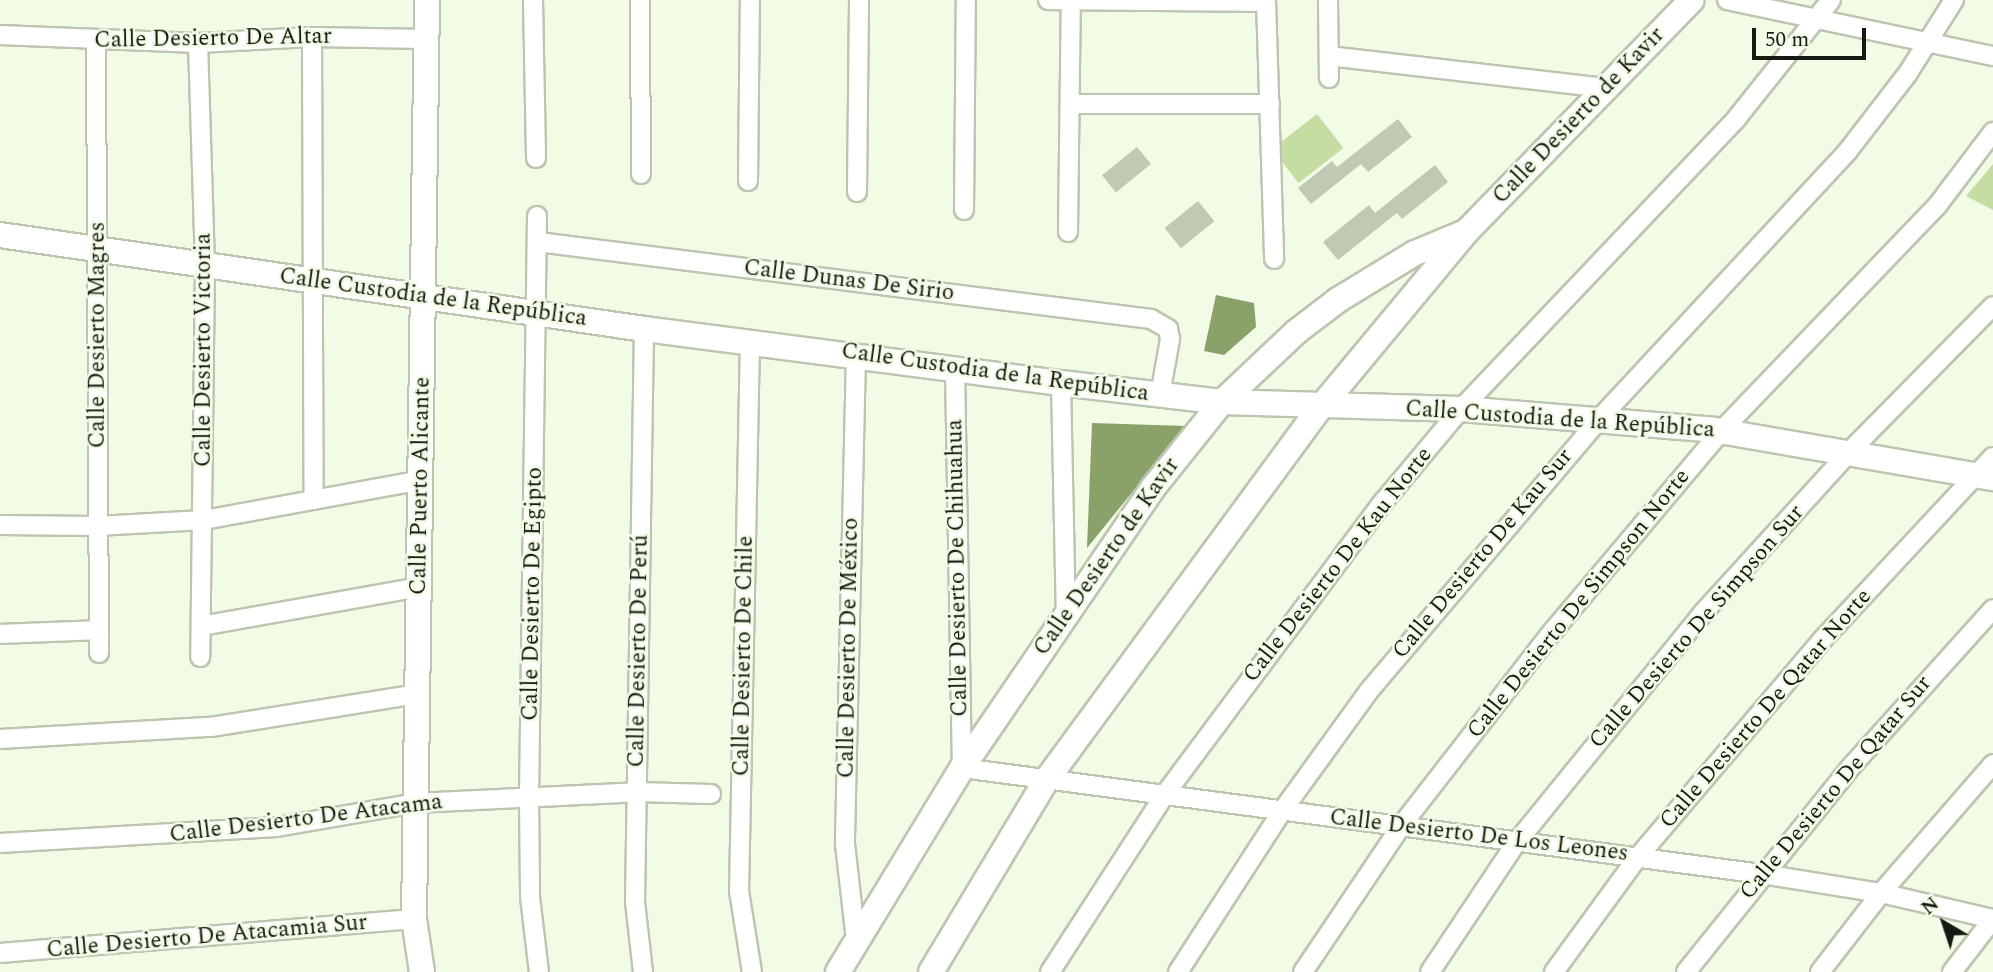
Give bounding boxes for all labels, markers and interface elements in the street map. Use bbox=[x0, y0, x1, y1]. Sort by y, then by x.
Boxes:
scale bar bbox=[1755, 14, 1869, 58]
street label: Calle Desierto de Kavir bbox=[1487, 22, 1671, 210]
street label: Calle Desierto De Altar bbox=[94, 23, 332, 55]
text: 50 m bbox=[1765, 24, 1809, 56]
street label: Calle Desierto Magres bbox=[84, 222, 112, 448]
street label: Calle Desierto Victoria bbox=[190, 233, 218, 467]
street label: Calle Dunas De Sirio bbox=[742, 254, 956, 308]
street label: Calle Custodia de la República bbox=[278, 263, 588, 333]
street label: Calle Custodia de la República bbox=[840, 338, 1150, 408]
street label: Calle Puerto Alicante bbox=[405, 377, 437, 595]
street label: Calle Custodia de la República bbox=[1404, 395, 1716, 445]
street label: Calle Desierto De Chihuahua bbox=[942, 419, 974, 717]
street label: Calle Desierto De Kau Norte bbox=[1238, 442, 1438, 688]
street label: Calle Desierto De Kau Sur bbox=[1387, 443, 1579, 665]
street label: Calle Desierto de Kavir bbox=[1028, 453, 1186, 661]
street label: Calle Desierto De Simpson Norte bbox=[1462, 464, 1696, 744]
street label: Calle Desierto De Egipto bbox=[517, 467, 549, 721]
street label: Calle Desierto De Simpson Sur bbox=[1584, 500, 1810, 754]
street label: Calle Desierto De México bbox=[833, 517, 865, 779]
street label: Calle Desierto De Perú bbox=[623, 534, 655, 768]
street label: Calle Desierto De Chile bbox=[728, 535, 760, 777]
street label: Calle Desierto De Qatar Norte bbox=[1654, 583, 1878, 835]
street label: Calle Desierto De Qatar Sur bbox=[1734, 670, 1938, 906]
street label: Calle Desierto De Atacama bbox=[168, 789, 444, 849]
street label: Calle Desierto De Los Leones bbox=[1328, 804, 1630, 868]
north arrow bbox=[1909, 888, 1979, 958]
text: N bbox=[1915, 890, 1946, 922]
street label: Calle Desierto De Atacamia Sur bbox=[45, 909, 369, 965]

